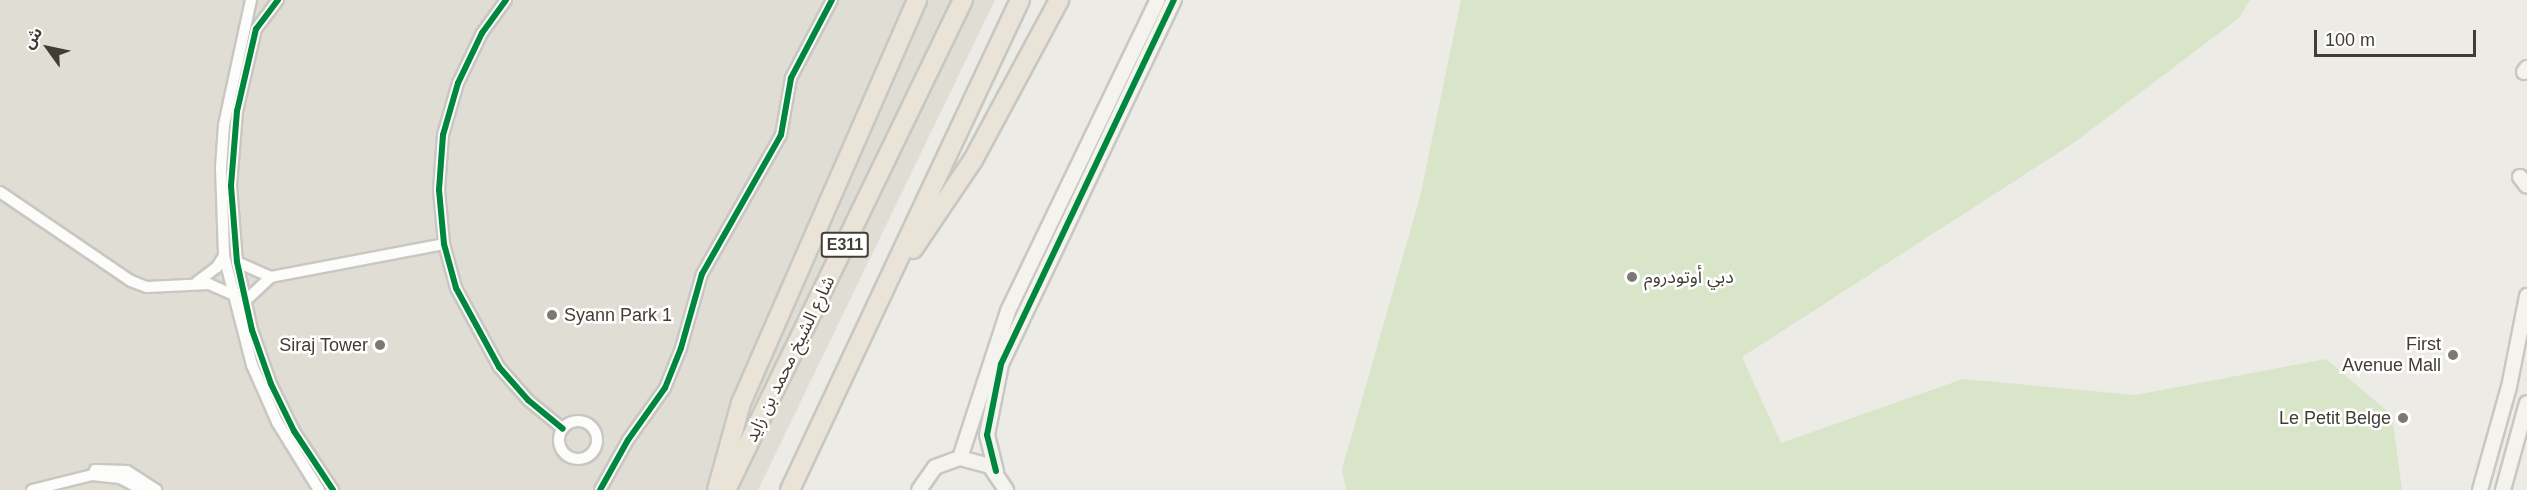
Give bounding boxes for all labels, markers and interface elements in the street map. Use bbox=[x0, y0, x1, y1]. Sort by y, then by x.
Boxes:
north arrow bbox=[18, 18, 78, 78]
scale bar bbox=[2317, 18, 2479, 56]
text: ش bbox=[19, 24, 46, 52]
text: 100 m bbox=[2325, 30, 2375, 50]
road number: E311 bbox=[820, 232, 870, 258]
place label: دبي أوتودروم bbox=[1644, 266, 1734, 288]
marker: دبي أوتودروم bbox=[1625, 270, 1639, 284]
street label: شارع الشيخ محمد بن زايد bbox=[740, 272, 840, 446]
place label: Syann Park 1 bbox=[564, 304, 672, 326]
marker: Syann Park 1 bbox=[545, 308, 559, 322]
place label: Siraj Tower bbox=[279, 334, 368, 356]
place label: First Avenue Mall bbox=[2342, 334, 2441, 376]
marker: Siraj Tower bbox=[373, 338, 387, 352]
marker: First Avenue Mall bbox=[2446, 348, 2460, 362]
place label: Le Petit Belge bbox=[2279, 407, 2391, 429]
marker: Le Petit Belge bbox=[2396, 411, 2410, 425]

